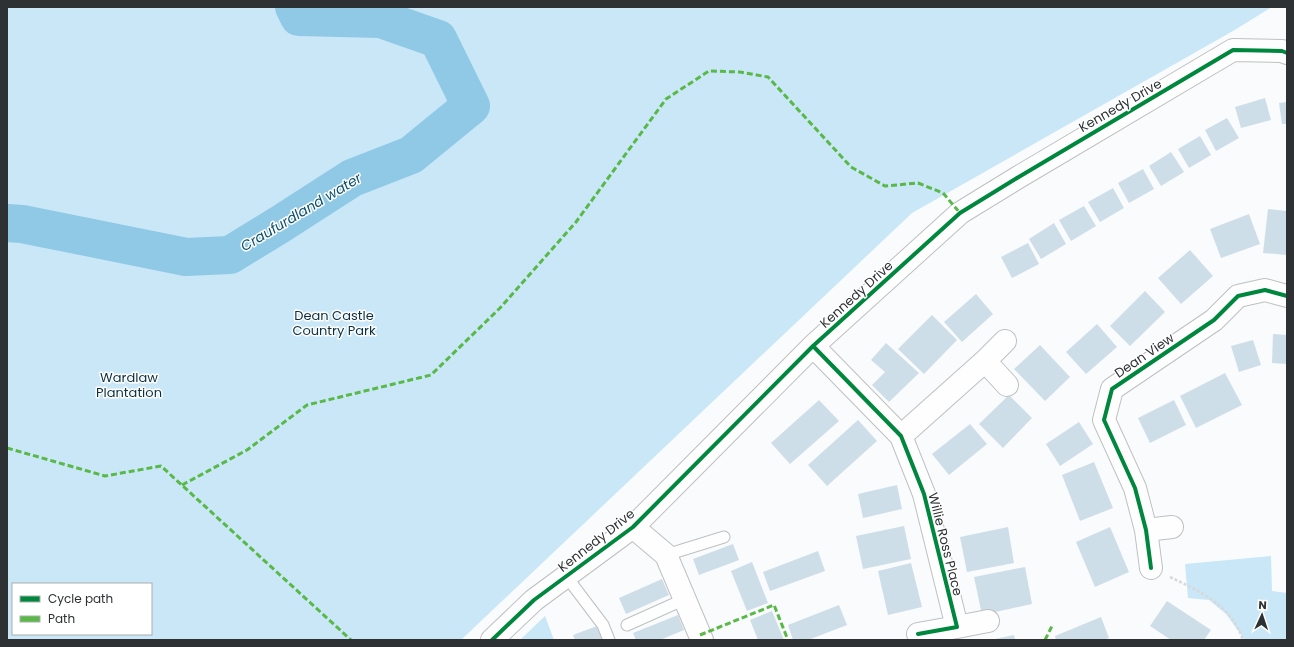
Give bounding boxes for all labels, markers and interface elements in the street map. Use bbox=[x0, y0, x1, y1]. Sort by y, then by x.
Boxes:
street label: Kennedy Drive bbox=[1075, 74, 1165, 137]
water label: Craufurdland water bbox=[237, 167, 366, 256]
street label: Kennedy Drive bbox=[816, 256, 897, 332]
park label: Dean Castle Country Park bbox=[292, 306, 376, 340]
street label: Dean View bbox=[1111, 328, 1178, 382]
park label: Wardlaw Plantation bbox=[96, 368, 162, 402]
street label: Willie Ross Place bbox=[924, 491, 968, 598]
street label: Kennedy Drive bbox=[554, 504, 639, 576]
legend bbox=[12, 583, 152, 635]
text: Cycle path bbox=[48, 590, 113, 607]
north arrow bbox=[1242, 595, 1282, 635]
text: N bbox=[1258, 597, 1267, 613]
text: Path bbox=[48, 610, 75, 627]

